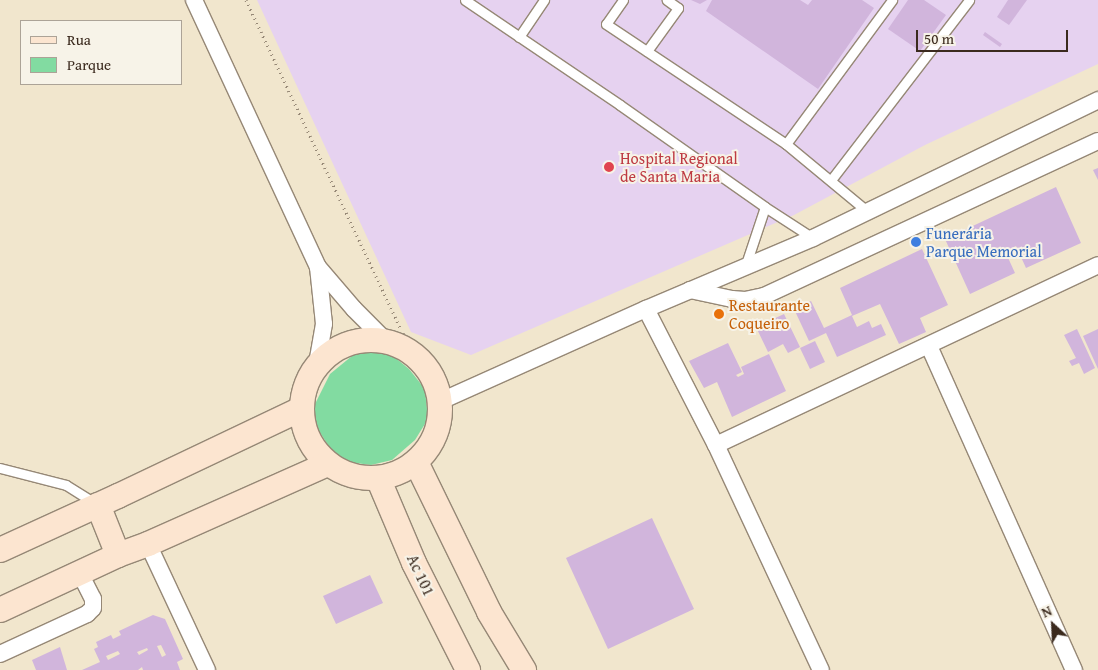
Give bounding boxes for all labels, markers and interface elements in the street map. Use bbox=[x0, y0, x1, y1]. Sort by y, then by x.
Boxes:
legend bbox=[20, 20, 182, 85]
scale bar bbox=[918, 20, 1070, 52]
text: 50 m bbox=[924, 28, 954, 49]
text: Rua bbox=[67, 29, 91, 50]
text: Parque bbox=[67, 54, 111, 75]
place label: Hospital Regional de Santa Maria bbox=[620, 148, 738, 186]
marker: Hospital Regional de Santa Maria bbox=[602, 160, 616, 174]
place label: Funerária Parque Memorial bbox=[926, 223, 1042, 261]
marker: Funerária Parque Memorial bbox=[910, 236, 922, 248]
place label: Restaurante Coqueiro bbox=[729, 295, 810, 333]
marker: Restaurante Coqueiro bbox=[713, 308, 725, 320]
street label: Ac 101 bbox=[403, 551, 439, 599]
north arrow bbox=[1028, 600, 1078, 650]
text: N bbox=[1038, 600, 1055, 622]

